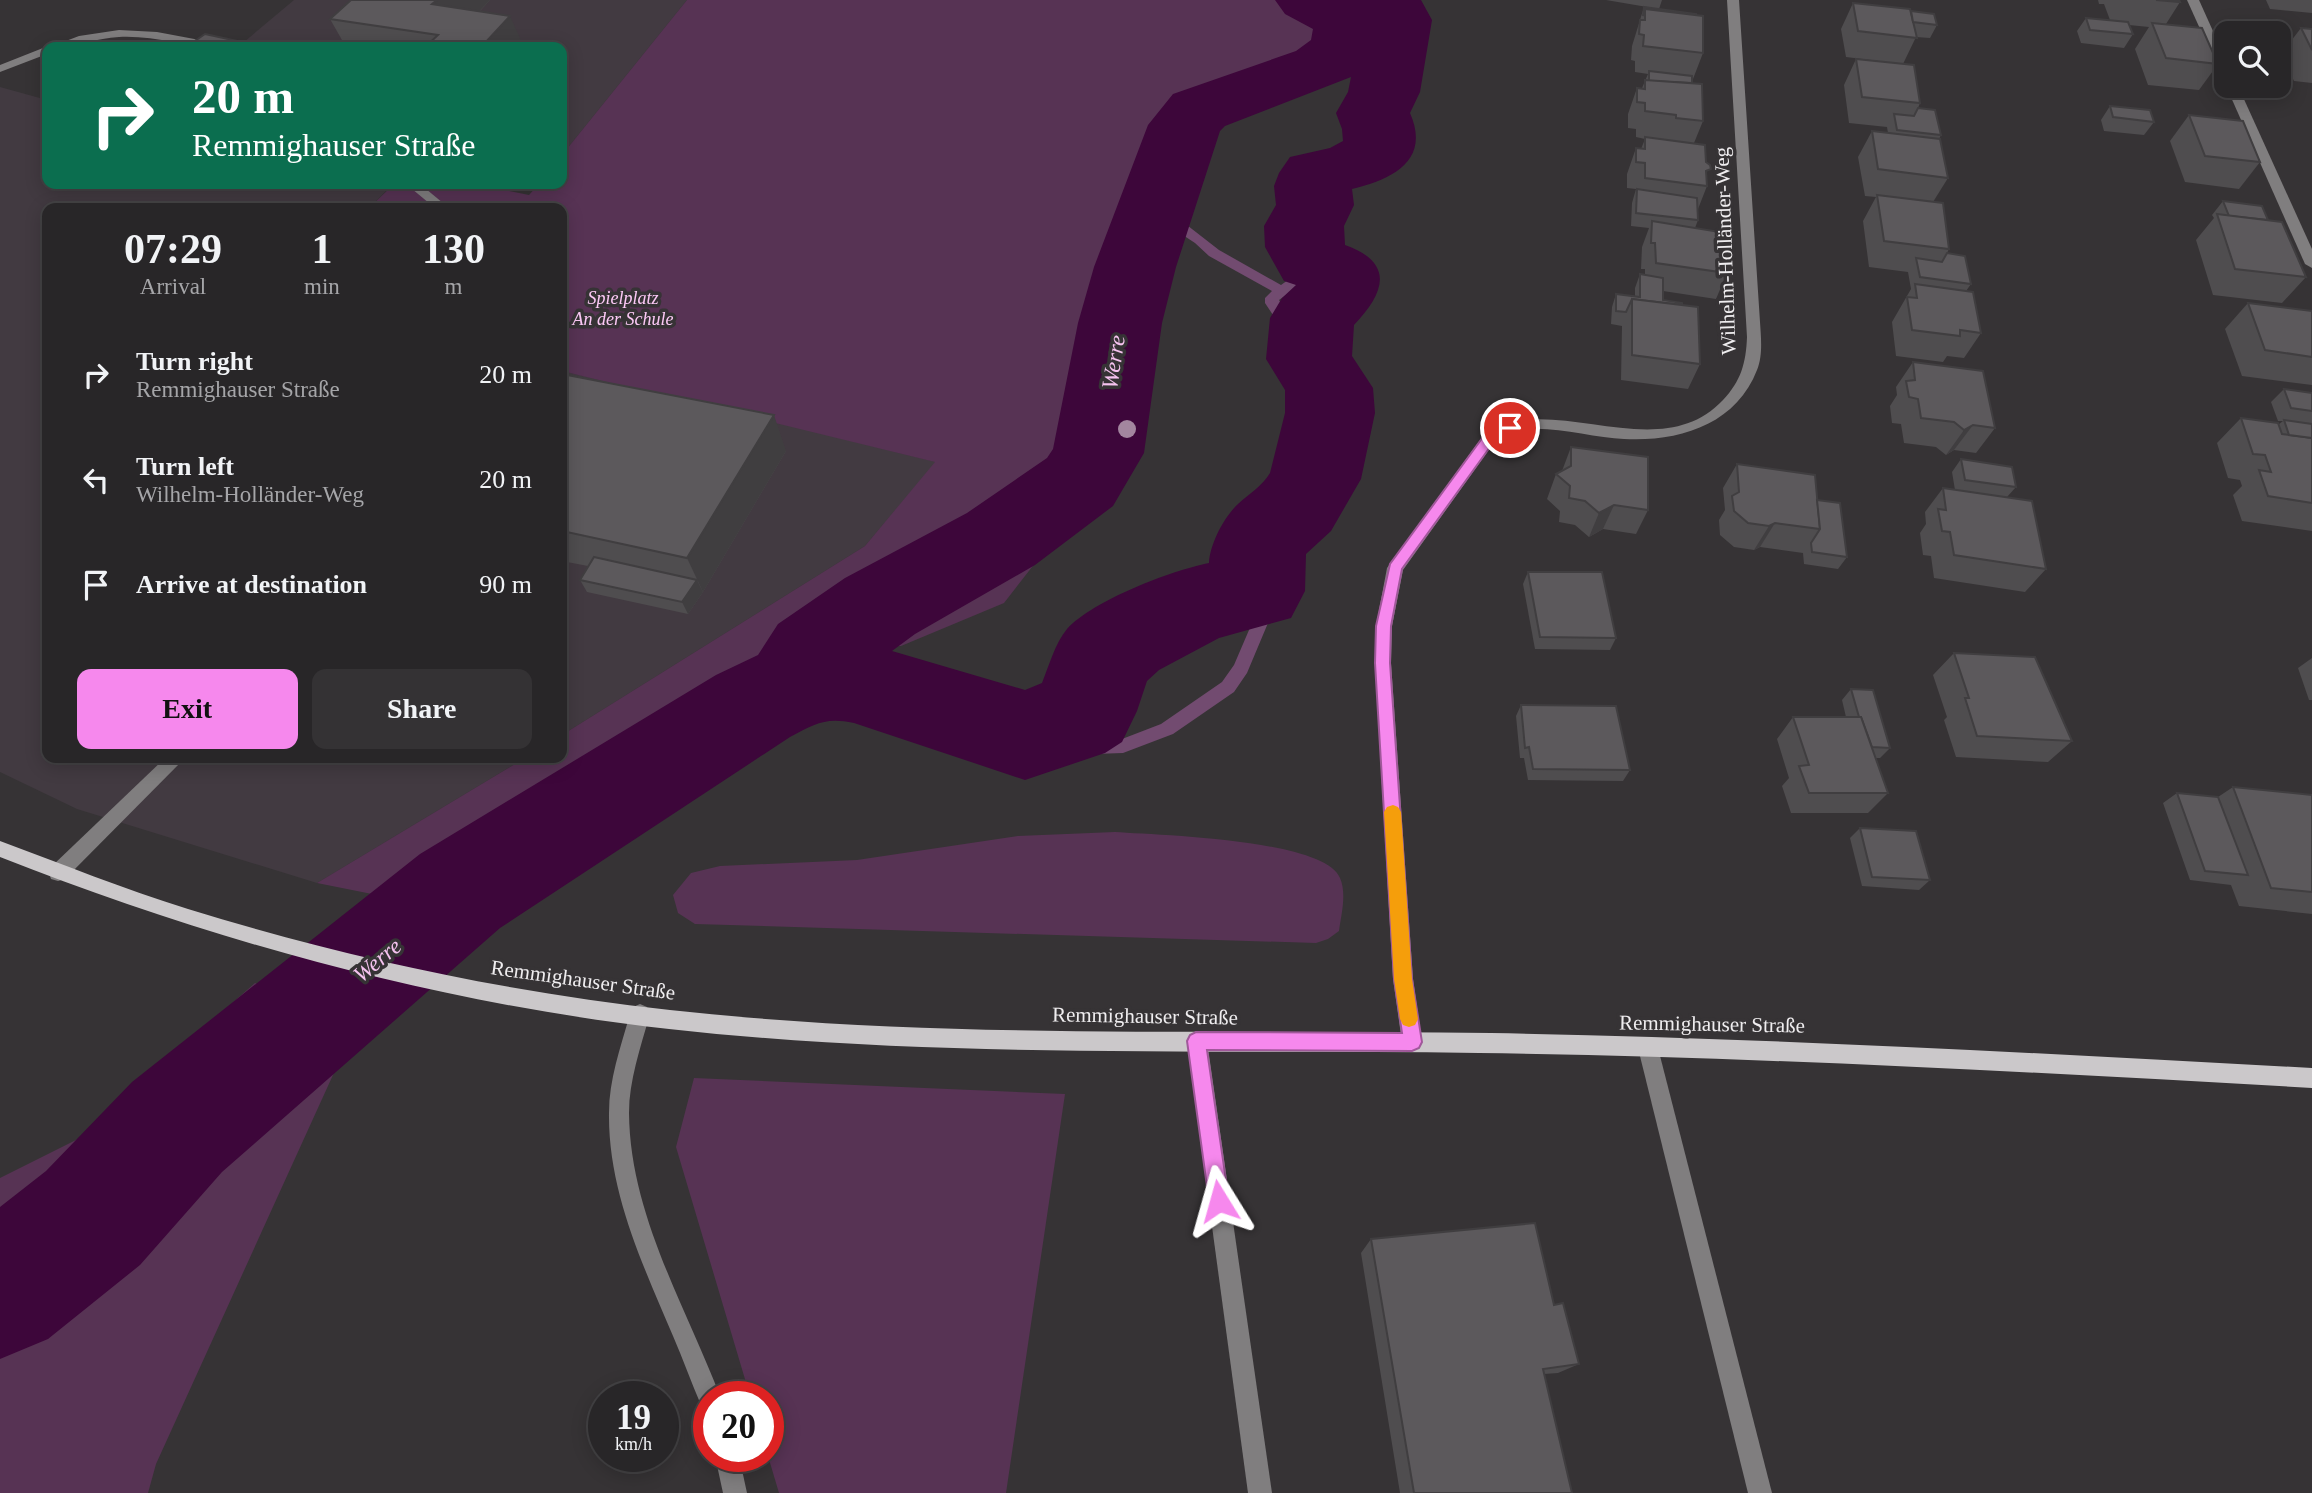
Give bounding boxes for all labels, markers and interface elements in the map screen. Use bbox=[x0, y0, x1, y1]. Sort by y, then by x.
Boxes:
map controls bbox=[2214, 21, 2291, 98]
button: search bbox=[2214, 21, 2291, 98]
text: 20 m bbox=[192, 69, 294, 124]
icon: right bbox=[77, 70, 168, 161]
text: Remmighauser Straße bbox=[192, 127, 475, 163]
street label: Wilhelm-Holländer-Weg bbox=[1709, 146, 1741, 355]
text: 07:29 bbox=[124, 226, 222, 272]
text: 1 bbox=[311, 226, 332, 272]
text: 130 bbox=[422, 226, 485, 272]
text: Arrival bbox=[140, 274, 206, 299]
text: min bbox=[304, 274, 340, 299]
text: m bbox=[444, 274, 462, 299]
park label: Spielplatz An der Schule bbox=[572, 288, 673, 329]
water label: Werre bbox=[1097, 333, 1130, 391]
text: Turn right bbox=[136, 347, 253, 376]
icon: right bbox=[77, 356, 115, 394]
text: 20 m bbox=[479, 360, 532, 389]
text: Remmighauser Straße bbox=[136, 377, 340, 402]
pin bbox=[1480, 398, 1540, 458]
icon: arrive bbox=[1491, 409, 1529, 447]
text: Turn left bbox=[136, 452, 234, 481]
icon: left bbox=[77, 461, 115, 499]
text: 20 m bbox=[479, 465, 532, 494]
text: Wilhelm-Holländer-Weg bbox=[136, 482, 364, 507]
icon: arrive bbox=[77, 566, 115, 604]
text: Arrive at destination bbox=[136, 570, 367, 599]
text: 90 m bbox=[479, 570, 532, 599]
button: Exit bbox=[77, 669, 298, 749]
button: Share bbox=[312, 669, 532, 749]
water label: Werre bbox=[348, 933, 406, 987]
street label: Remmighauser Straße bbox=[489, 955, 677, 1005]
street label: Remmighauser Straße bbox=[1052, 1002, 1238, 1030]
street label: Remmighauser Straße bbox=[1619, 1010, 1805, 1038]
position arrow bbox=[1182, 1164, 1256, 1238]
speed limit sign: 20 bbox=[693, 1381, 784, 1472]
text: 19 bbox=[616, 1398, 651, 1437]
text: km/h bbox=[615, 1434, 652, 1454]

